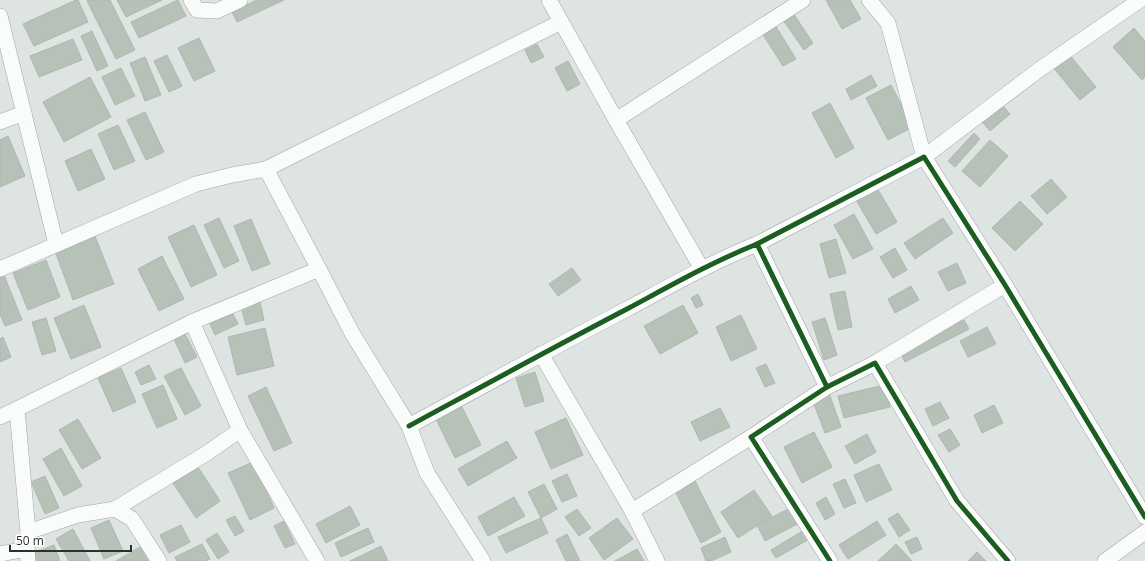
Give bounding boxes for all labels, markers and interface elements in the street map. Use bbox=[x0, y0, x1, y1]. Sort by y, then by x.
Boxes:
scale bar bbox=[10, 527, 131, 553]
text: 50 m bbox=[16, 532, 44, 549]

